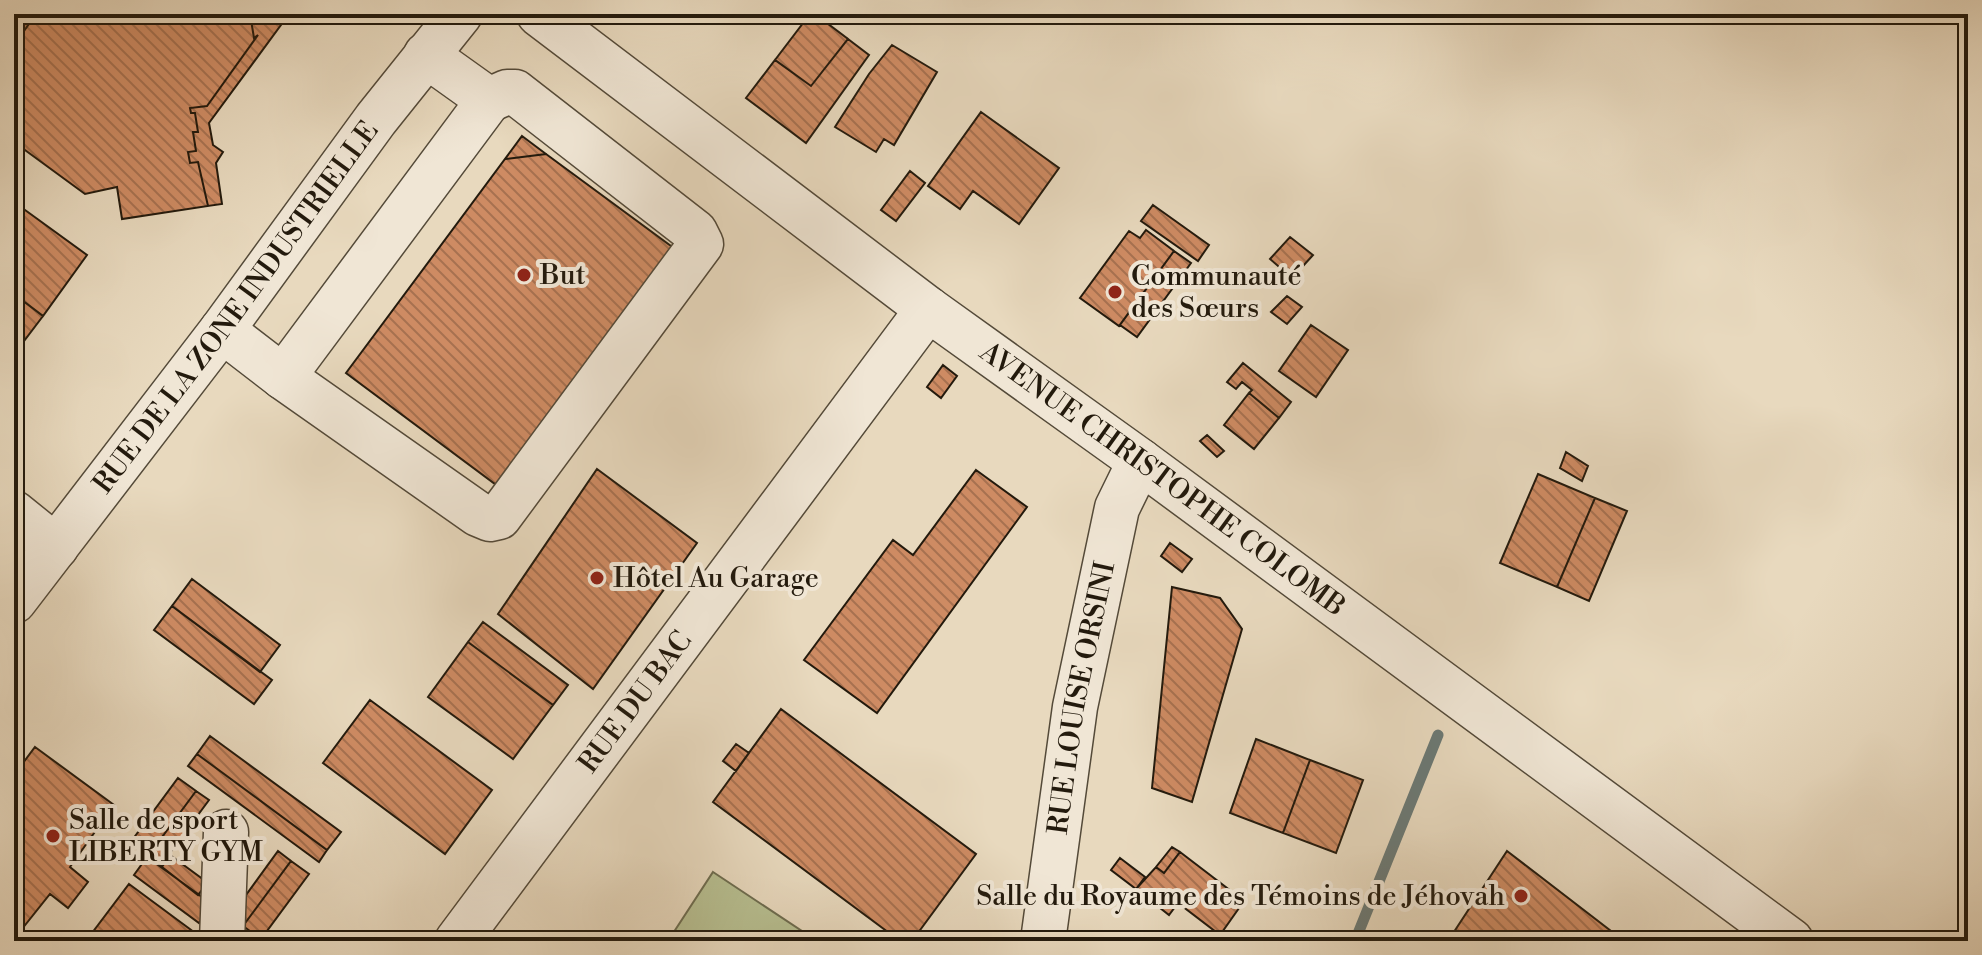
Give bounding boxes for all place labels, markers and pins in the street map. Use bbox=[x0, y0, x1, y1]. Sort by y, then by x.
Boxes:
place label: But bbox=[539, 258, 586, 293]
place label: Communauté des Sœurs bbox=[1131, 259, 1302, 326]
marker: But bbox=[515, 266, 533, 284]
marker: Communauté des Sœurs bbox=[1106, 283, 1124, 301]
place label: Hôtel Au Garage bbox=[613, 561, 819, 596]
marker: Hôtel Au Garage bbox=[588, 569, 606, 587]
place label: Salle de sport LIBERTY GYM bbox=[69, 803, 263, 870]
marker: Salle de sport LIBERTY GYM bbox=[44, 827, 62, 845]
place label: Salle du Royaume des Témoins de Jéhovah bbox=[976, 879, 1505, 914]
marker: Salle du Royaume des Témoins de Jéhovah bbox=[1512, 887, 1530, 905]

